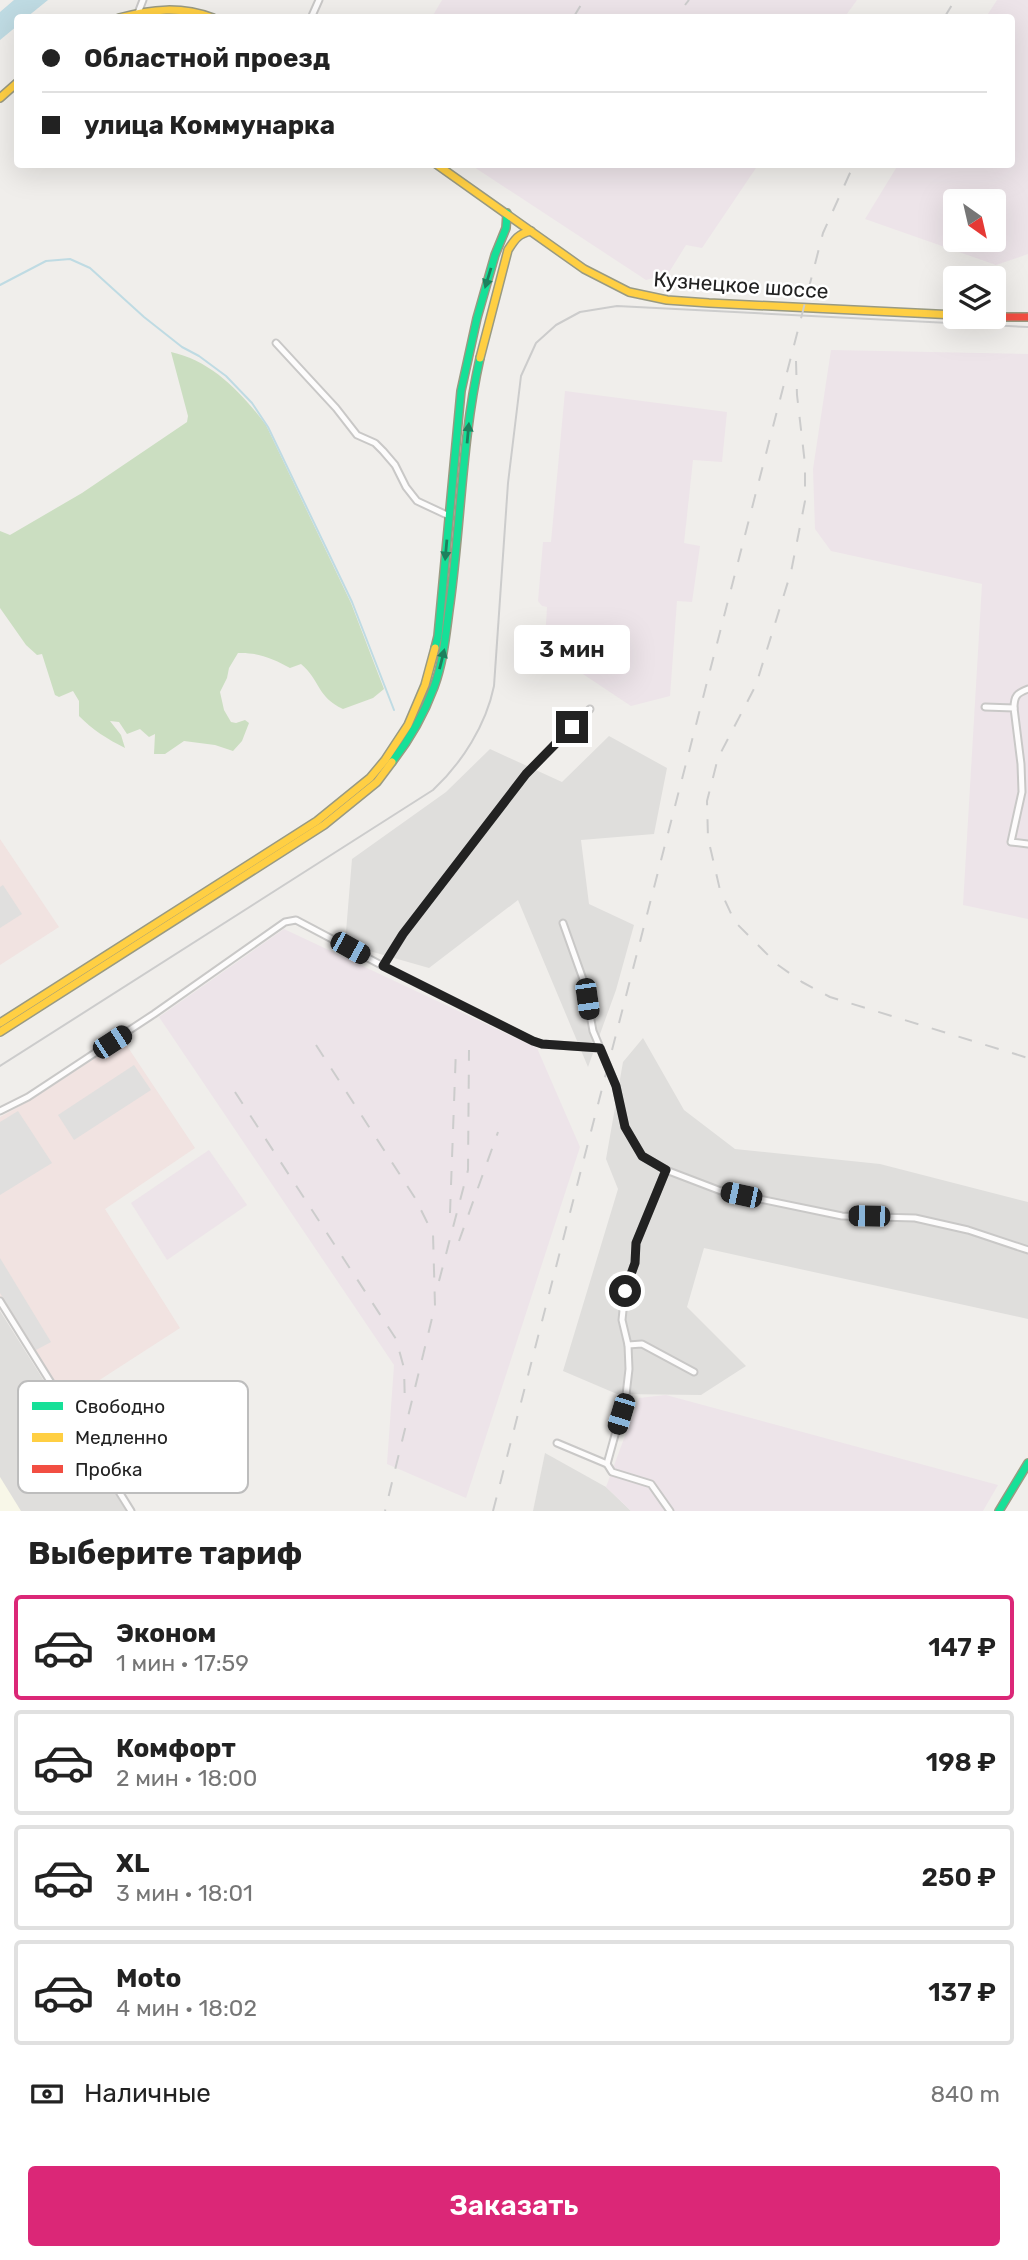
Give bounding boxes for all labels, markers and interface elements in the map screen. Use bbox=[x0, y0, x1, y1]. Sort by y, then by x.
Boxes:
text: Областной проезд bbox=[84, 43, 330, 74]
text: улица Коммунарка bbox=[84, 110, 335, 141]
north arrow bbox=[943, 189, 1006, 252]
map controls bbox=[943, 189, 1006, 329]
street label: Кузнецкое шоссе bbox=[653, 266, 829, 304]
button: layers bbox=[943, 266, 1006, 329]
one-way arrow bbox=[483, 268, 493, 289]
one-way arrow bbox=[463, 422, 474, 444]
one-way arrow bbox=[440, 540, 451, 562]
callout: 3 мин bbox=[514, 626, 630, 674]
text: 3 мин bbox=[539, 635, 605, 663]
one-way arrow bbox=[437, 648, 448, 670]
route end bbox=[556, 711, 588, 743]
car bbox=[327, 929, 374, 967]
car bbox=[574, 977, 601, 1021]
car bbox=[89, 1022, 136, 1062]
car bbox=[719, 1180, 764, 1210]
car bbox=[848, 1205, 891, 1227]
route start bbox=[609, 1275, 641, 1307]
legend bbox=[18, 1381, 248, 1493]
car bbox=[605, 1391, 638, 1437]
text: Свободно bbox=[75, 1395, 165, 1418]
text: Медленно bbox=[75, 1426, 168, 1449]
text: Пробка bbox=[75, 1458, 143, 1481]
text: Выберите тариф bbox=[28, 1534, 302, 1572]
icon: car bbox=[32, 1616, 95, 1679]
text: Эконом bbox=[116, 1618, 216, 1649]
text: 147 ₽ bbox=[928, 1632, 996, 1663]
text: 1 мин · 17:59 bbox=[116, 1649, 249, 1677]
icon: car bbox=[32, 1731, 95, 1794]
text: Комфорт bbox=[116, 1733, 236, 1764]
text: 198 ₽ bbox=[926, 1747, 996, 1778]
text: 2 мин · 18:00 bbox=[116, 1764, 257, 1792]
icon: car bbox=[32, 1846, 95, 1909]
text: XL bbox=[116, 1848, 149, 1879]
text: 250 ₽ bbox=[922, 1862, 996, 1893]
text: 3 мин · 18:01 bbox=[116, 1879, 253, 1907]
icon: car bbox=[32, 1961, 95, 2024]
text: Moto bbox=[116, 1963, 181, 1994]
text: 137 ₽ bbox=[928, 1977, 996, 2008]
text: 4 мин · 18:02 bbox=[116, 1994, 257, 2022]
icon: cash bbox=[28, 2075, 66, 2113]
text: Наличные bbox=[84, 2078, 211, 2109]
text: 840 m bbox=[930, 2080, 1000, 2108]
button: Заказать bbox=[28, 2166, 1000, 2246]

